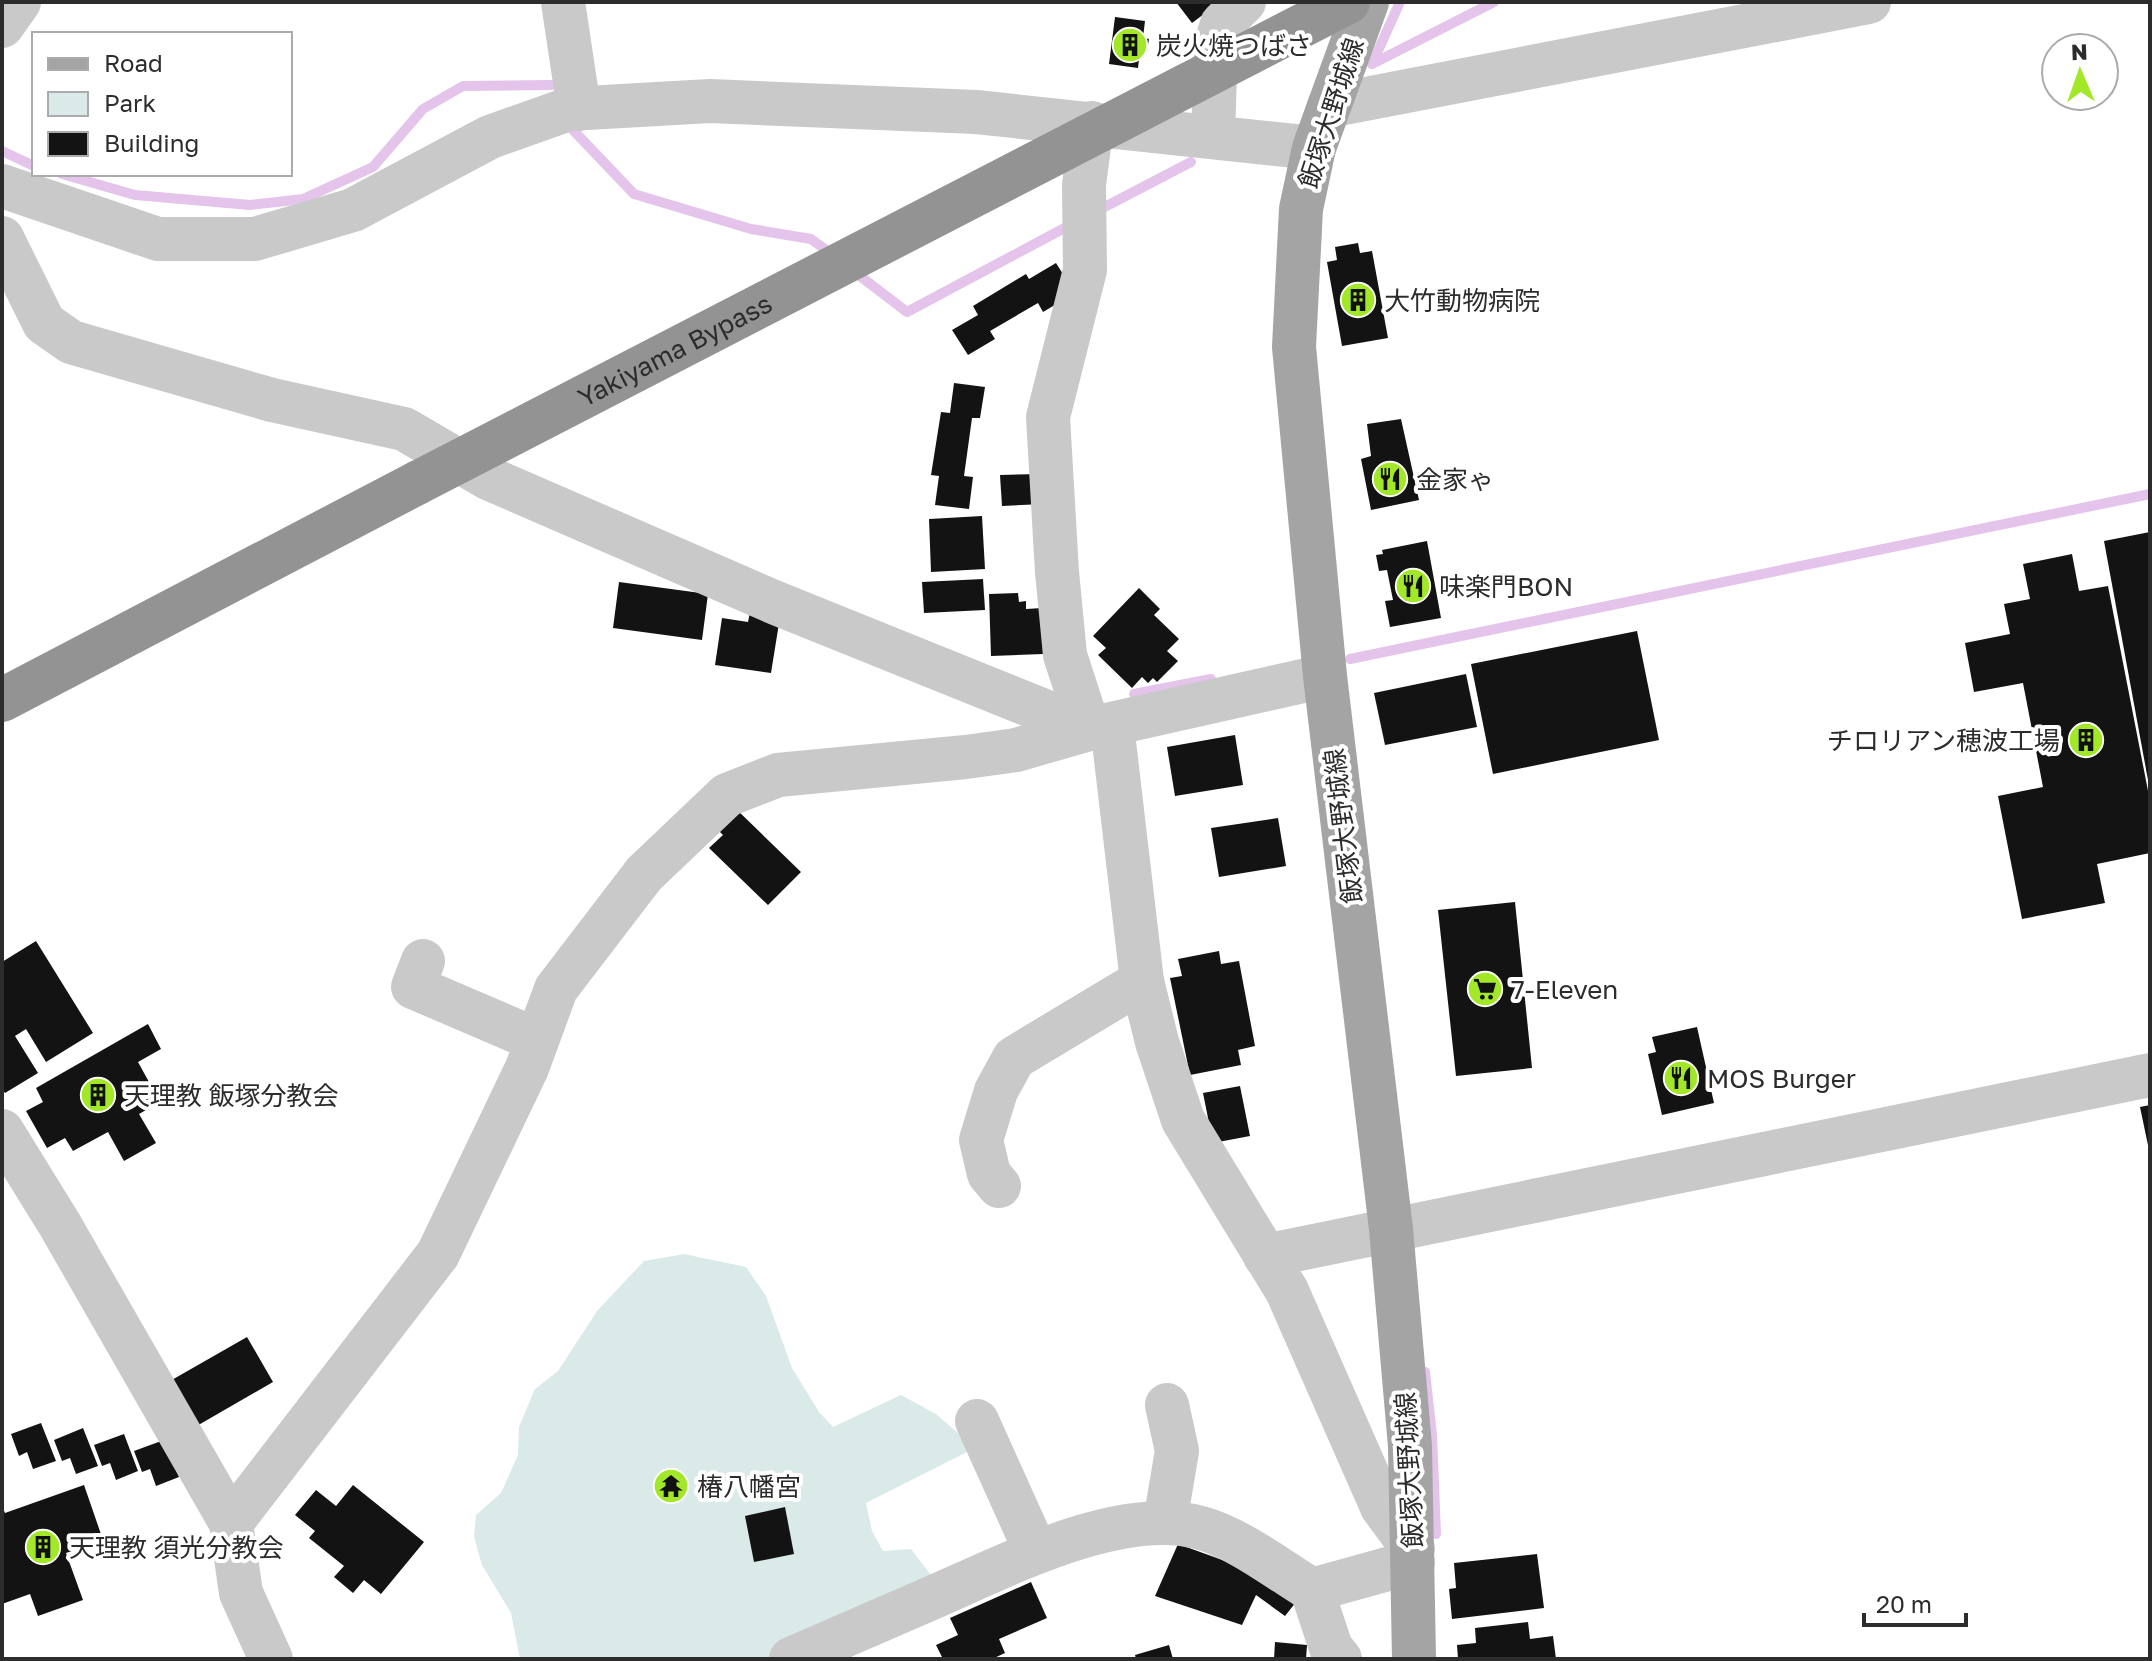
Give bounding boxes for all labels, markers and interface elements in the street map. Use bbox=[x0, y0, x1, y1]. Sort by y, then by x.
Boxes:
building icon: 炭火焼つばさ bbox=[1111, 26, 1149, 64]
place label: 炭火焼つばさ bbox=[1156, 30, 1312, 61]
legend bbox=[32, 32, 292, 176]
north arrow bbox=[2040, 32, 2120, 112]
street label: 飯塚大野城線 bbox=[1292, 34, 1370, 192]
text: N bbox=[2070, 38, 2088, 65]
text: Road bbox=[104, 48, 163, 77]
text: Park bbox=[104, 88, 156, 117]
text: Building bbox=[104, 128, 199, 157]
building icon: 大竹動物病院 bbox=[1339, 281, 1377, 319]
place label: 大竹動物病院 bbox=[1384, 285, 1540, 316]
street label: Yakiyama Bypass bbox=[573, 287, 777, 413]
restaurant icon: 金家ゃ bbox=[1371, 460, 1409, 498]
place label: 金家ゃ bbox=[1416, 464, 1494, 495]
restaurant icon: 味楽門BON bbox=[1394, 567, 1432, 605]
place label: 味楽門BON bbox=[1439, 571, 1573, 602]
building icon: チロリアン穂波工場 bbox=[2067, 721, 2105, 759]
place label: チロリアン穂波工場 bbox=[1827, 725, 2060, 756]
street label: 飯塚大野城線 bbox=[1318, 747, 1368, 905]
supermarket icon: 7-Eleven bbox=[1466, 970, 1504, 1008]
place label: 7-Eleven bbox=[1511, 974, 1618, 1005]
restaurant icon: MOS Burger bbox=[1662, 1059, 1700, 1097]
place label: MOS Burger bbox=[1707, 1063, 1856, 1094]
building icon: 天理教 飯塚分教会 bbox=[79, 1076, 117, 1114]
place label: 天理教 飯塚分教会 bbox=[124, 1080, 339, 1111]
street label: 飯塚大野城線 bbox=[1389, 1391, 1429, 1549]
temple icon: 椿八幡宮 bbox=[652, 1467, 690, 1505]
place label: 椿八幡宮 bbox=[697, 1471, 801, 1502]
building icon: 天理教 須光分教会 bbox=[24, 1528, 62, 1566]
place label: 天理教 須光分教会 bbox=[69, 1532, 284, 1563]
scale bar bbox=[1864, 1577, 1966, 1627]
text: 20 m bbox=[1876, 1589, 1932, 1618]

